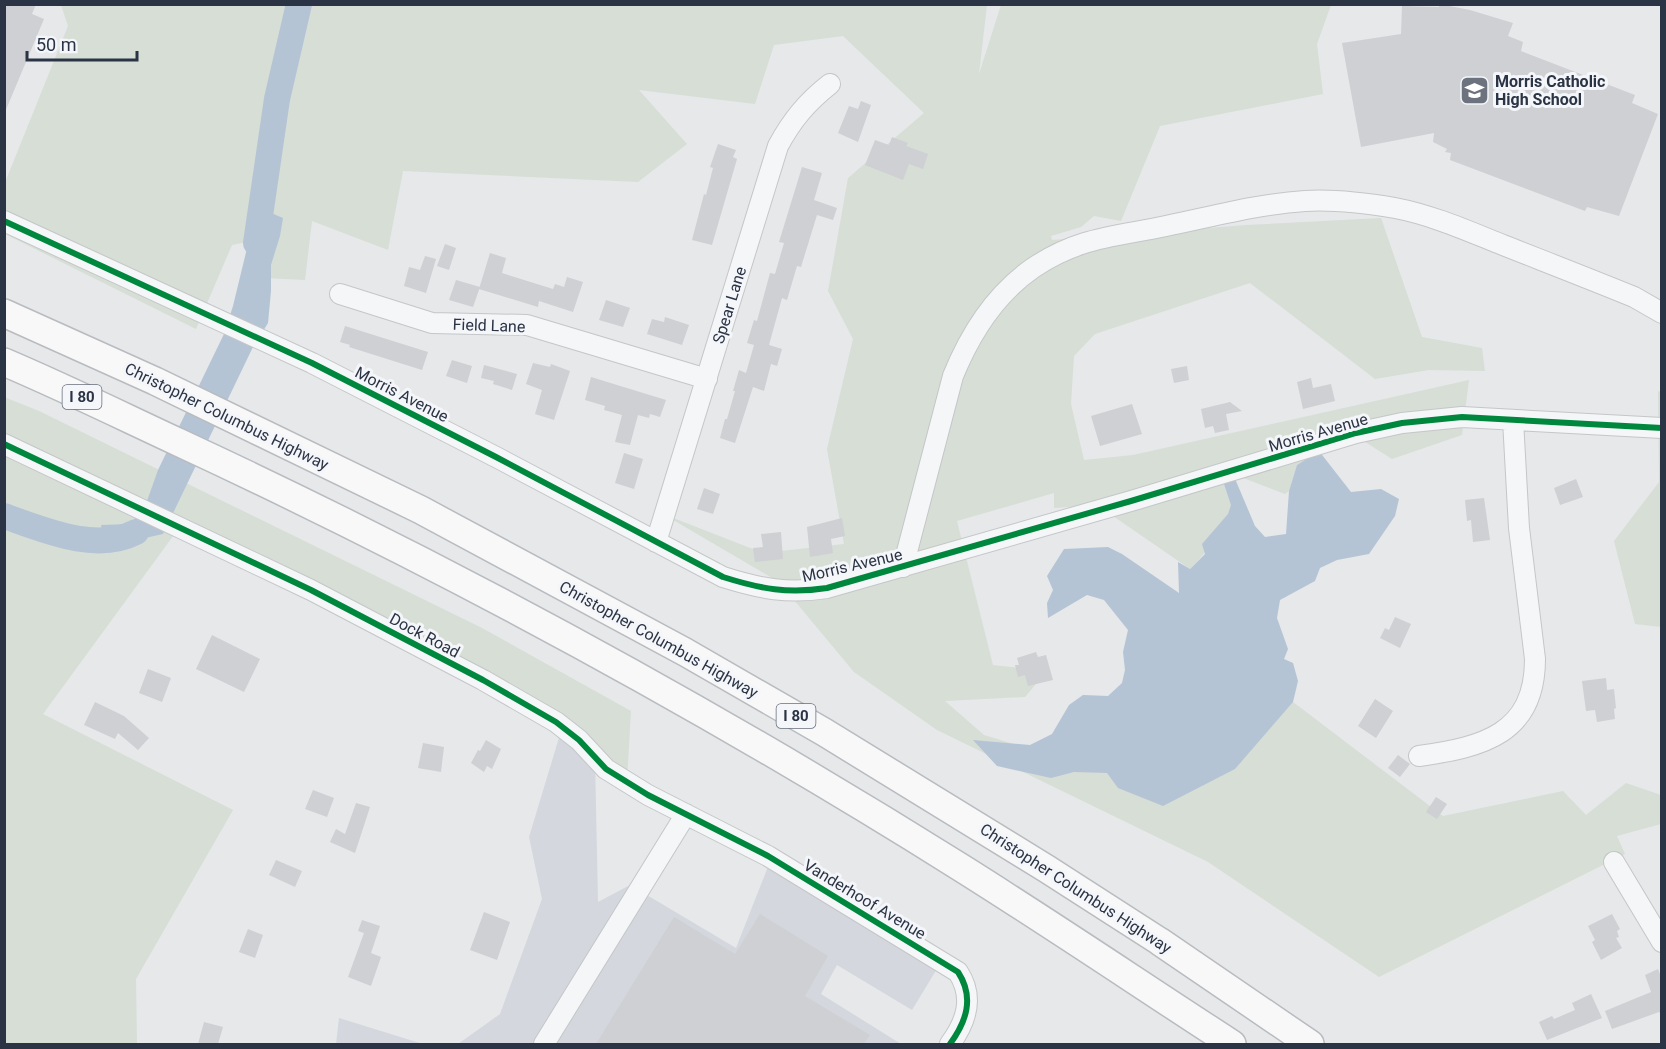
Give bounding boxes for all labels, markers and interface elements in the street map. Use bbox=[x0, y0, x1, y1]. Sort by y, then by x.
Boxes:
scale bar bbox=[27, 24, 136, 62]
text: 50 m bbox=[36, 34, 76, 55]
place label: Morris Catholic High School bbox=[1495, 72, 1605, 109]
school or university icon: Morris Catholic High School bbox=[1458, 74, 1490, 106]
street label: Spear Lane bbox=[709, 264, 750, 346]
street label: Field Lane bbox=[452, 315, 526, 336]
street label: Christopher Columbus Highway bbox=[122, 359, 332, 474]
street label: Morris Avenue bbox=[352, 363, 452, 426]
road number: I 80 bbox=[62, 385, 101, 409]
street label: Morris Avenue bbox=[1266, 409, 1370, 456]
street label: Morris Avenue bbox=[800, 545, 904, 586]
street label: Christopher Columbus Highway bbox=[556, 577, 762, 702]
street label: Dock Road bbox=[386, 609, 463, 662]
road number: I 80 bbox=[776, 704, 816, 728]
street label: Christopher Columbus Highway bbox=[977, 819, 1175, 958]
street label: Vanderhoof Avenue bbox=[800, 855, 929, 943]

